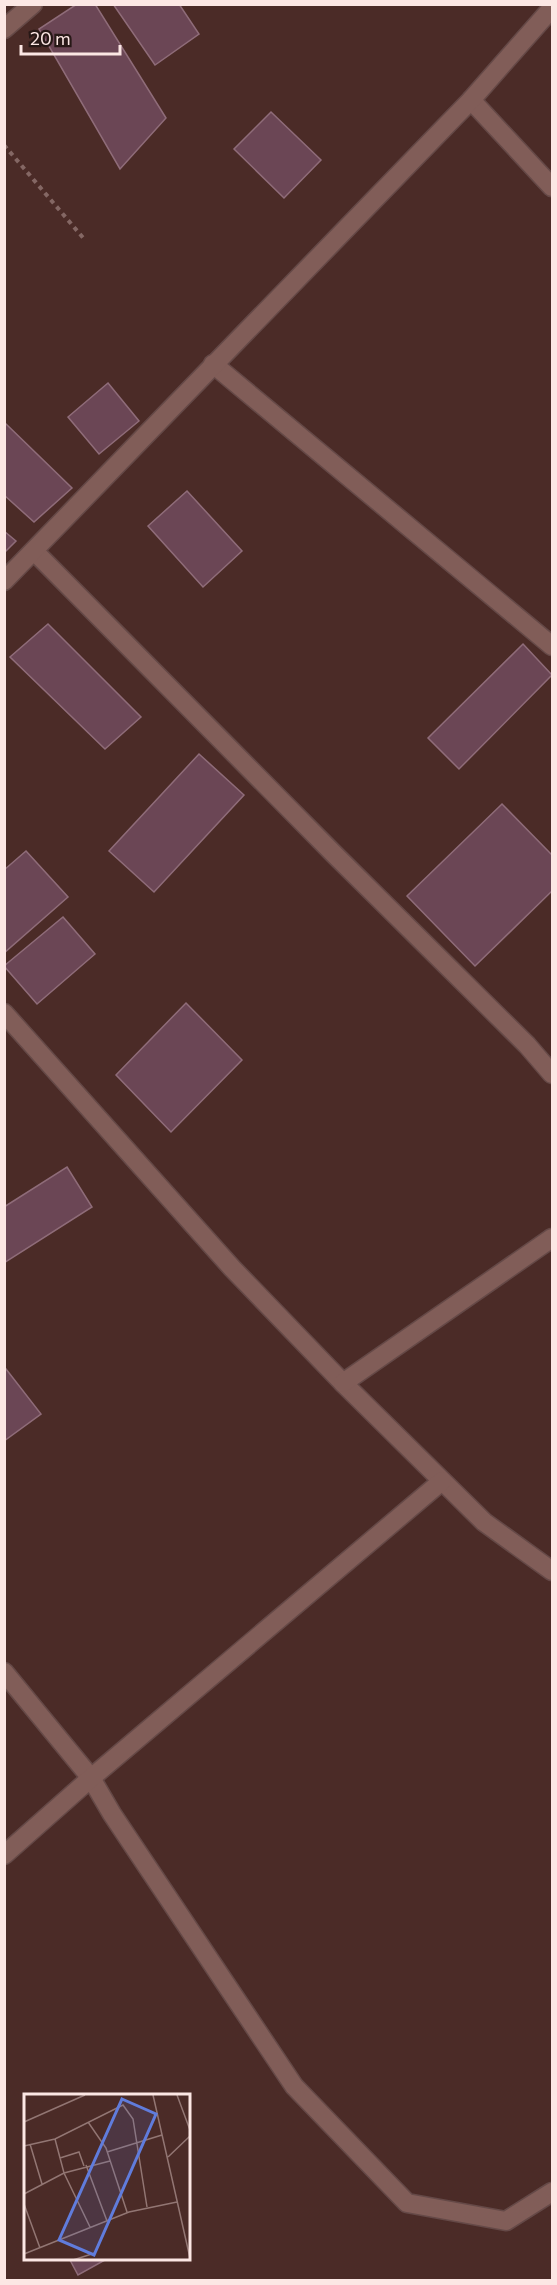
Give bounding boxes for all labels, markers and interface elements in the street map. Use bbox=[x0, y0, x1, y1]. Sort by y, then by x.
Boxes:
scale bar bbox=[21, 18, 120, 56]
text: 20 m bbox=[30, 27, 71, 49]
inset map bbox=[24, 2094, 190, 2261]

